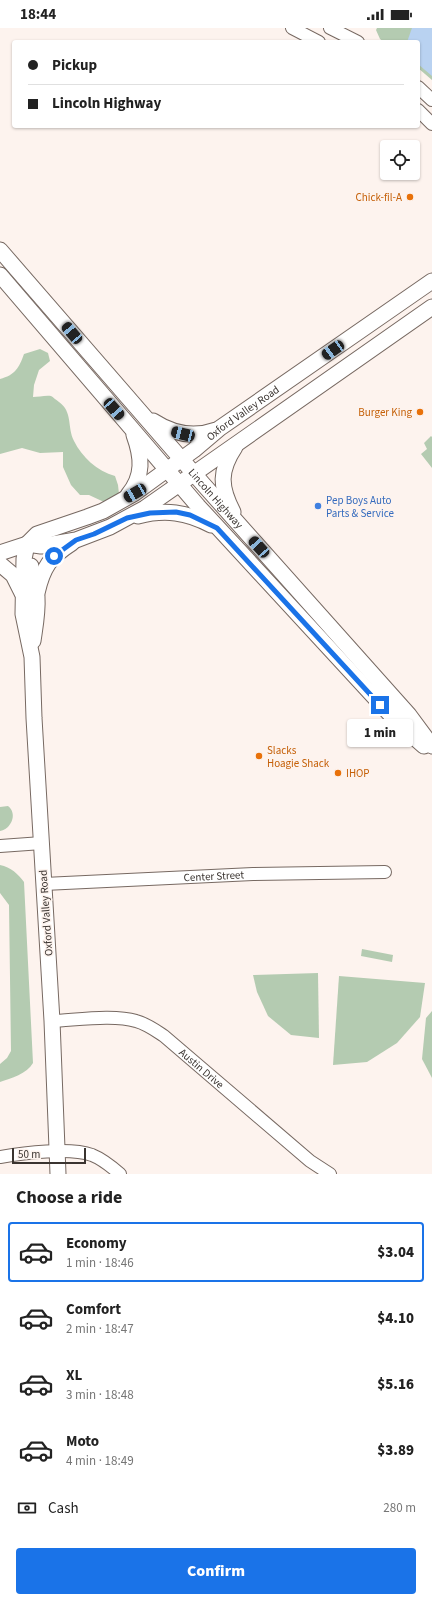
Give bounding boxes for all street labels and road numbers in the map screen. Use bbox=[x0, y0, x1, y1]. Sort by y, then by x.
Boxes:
street label: Oxford Valley Road bbox=[203, 382, 282, 444]
street label: Lincoln Highway bbox=[185, 465, 247, 532]
street label: Center Street bbox=[183, 867, 245, 885]
street label: Oxford Valley Road bbox=[36, 869, 56, 957]
street label: Austin Drive bbox=[176, 1045, 228, 1092]

